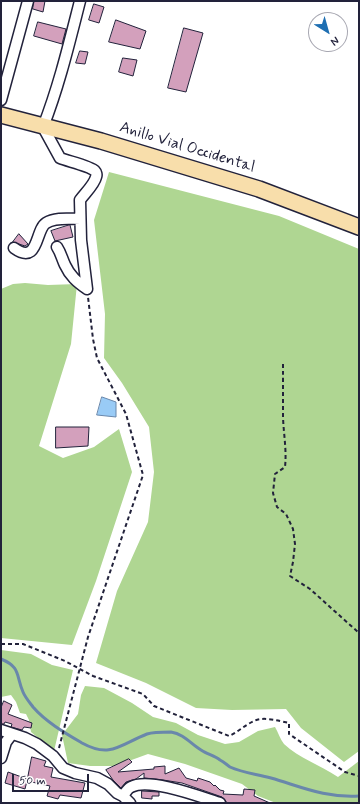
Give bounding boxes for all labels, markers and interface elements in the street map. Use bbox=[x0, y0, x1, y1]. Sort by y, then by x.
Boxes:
north arrow bbox=[308, 12, 348, 52]
text: N bbox=[327, 33, 342, 49]
street label: Anillo Vial Occidental bbox=[117, 118, 257, 178]
scale bar bbox=[14, 766, 91, 792]
text: 50 m bbox=[19, 773, 46, 789]

